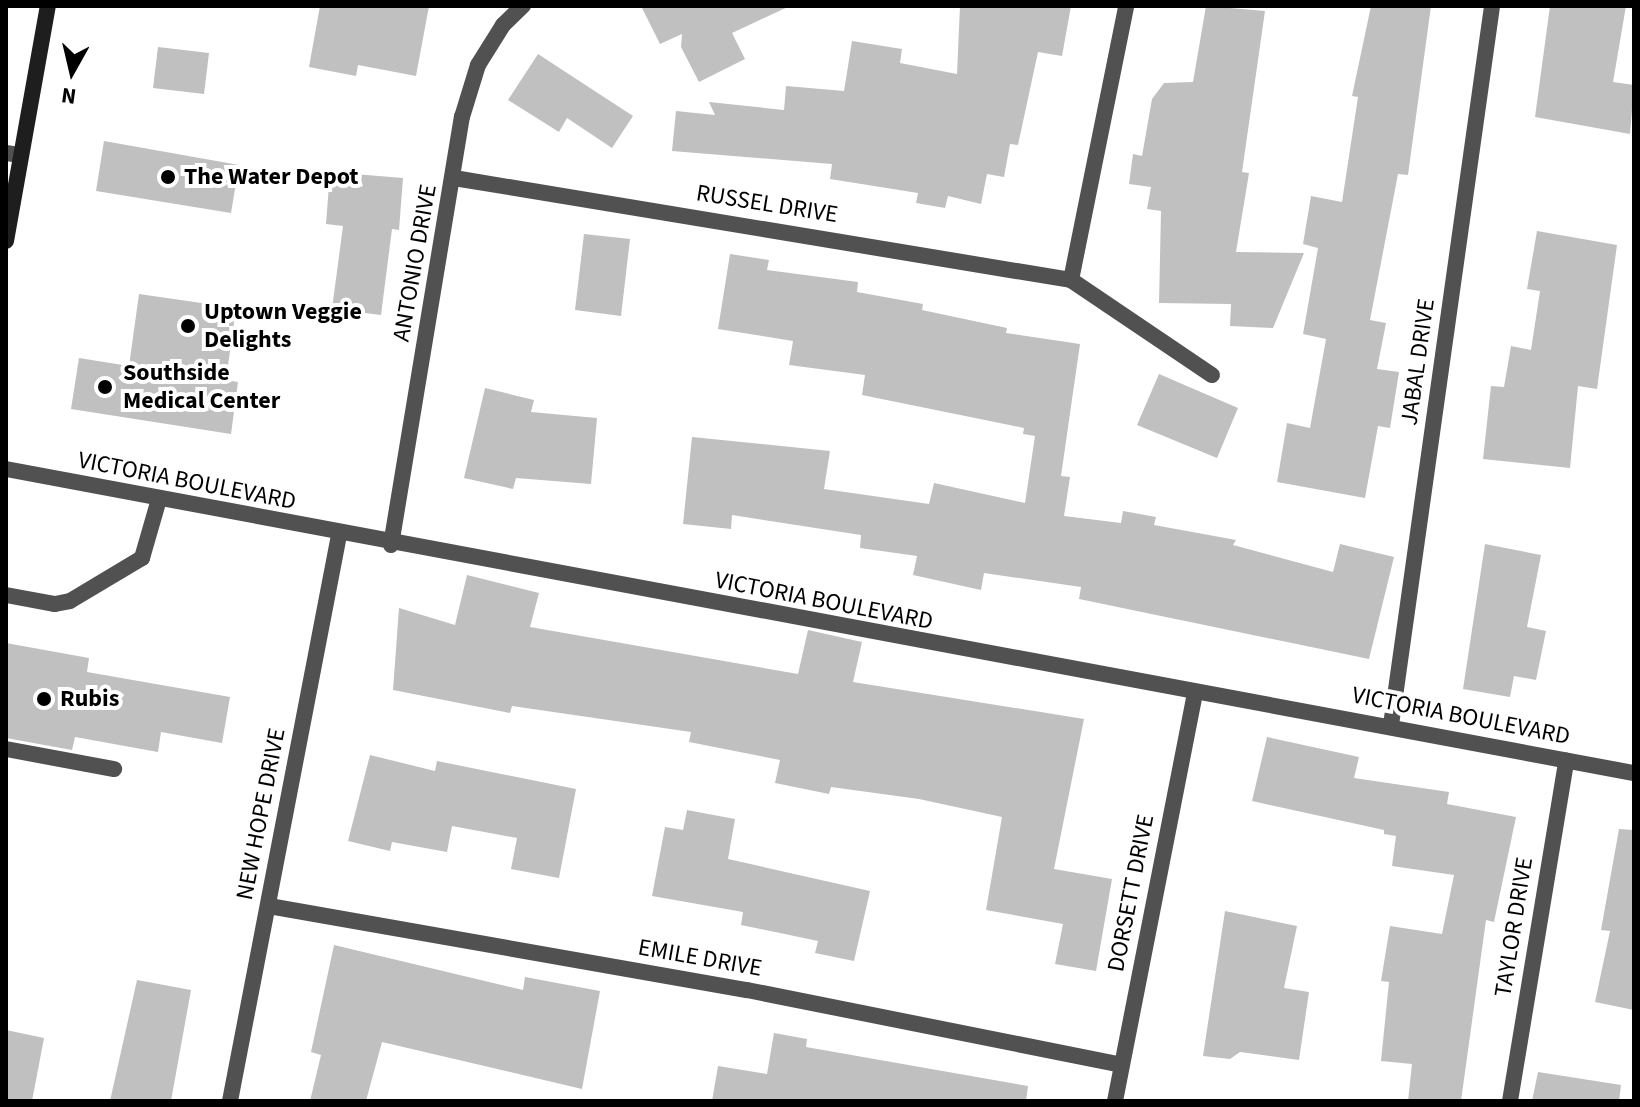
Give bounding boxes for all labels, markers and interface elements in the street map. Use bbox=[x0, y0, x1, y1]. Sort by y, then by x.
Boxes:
north arrow bbox=[32, 32, 112, 112]
text: N bbox=[59, 79, 78, 113]
place label: The Water Depot bbox=[184, 163, 359, 191]
marker: The Water Depot bbox=[159, 168, 177, 186]
street label: RUSSEL DRIVE bbox=[694, 179, 840, 229]
street label: ANTONIO DRIVE bbox=[387, 182, 443, 344]
street label: JABAL DRIVE bbox=[1395, 297, 1441, 427]
place label: Uptown Veggie Delights bbox=[204, 298, 362, 354]
marker: Uptown Veggie Delights bbox=[179, 317, 197, 335]
place label: Southside Medical Center bbox=[123, 359, 280, 415]
marker: Southside Medical Center bbox=[94, 376, 116, 398]
street label: VICTORIA BOULEVARD bbox=[76, 446, 298, 516]
street label: VICTORIA BOULEVARD bbox=[713, 566, 935, 636]
street label: VICTORIA BOULEVARD bbox=[1350, 681, 1572, 751]
place label: Rubis bbox=[60, 685, 119, 713]
marker: Rubis bbox=[35, 690, 53, 708]
street label: NEW HOPE DRIVE bbox=[230, 726, 292, 902]
street label: DORSETT DRIVE bbox=[1102, 812, 1160, 974]
street label: TAYLOR DRIVE bbox=[1489, 855, 1539, 999]
street label: EMILE DRIVE bbox=[636, 933, 764, 983]

